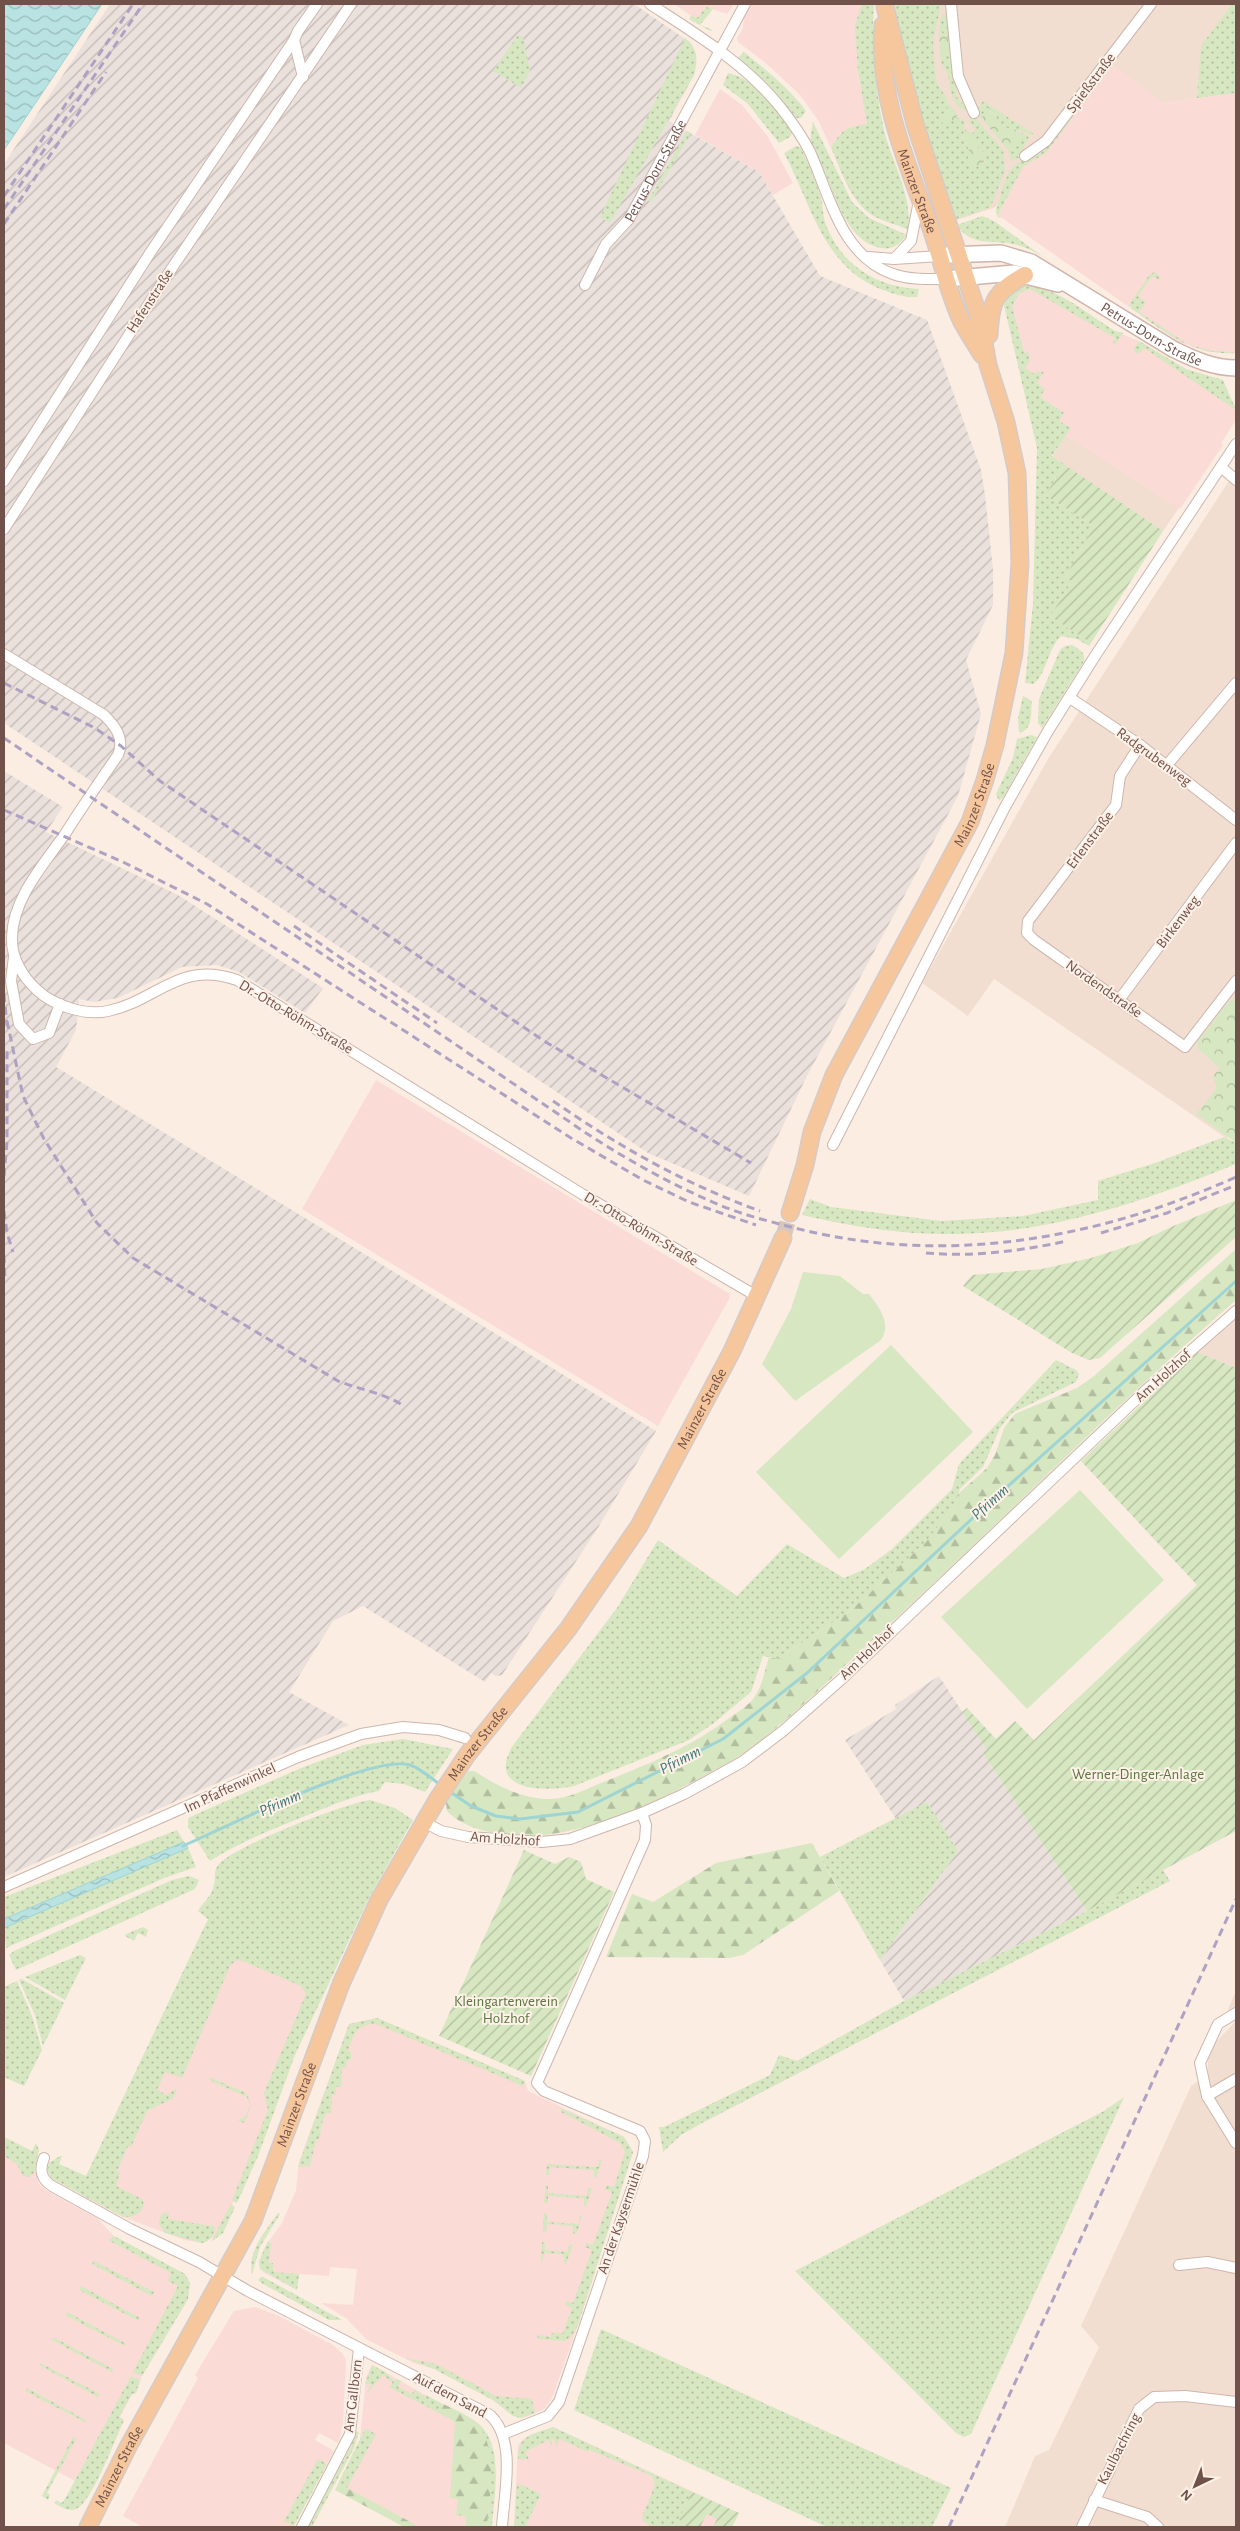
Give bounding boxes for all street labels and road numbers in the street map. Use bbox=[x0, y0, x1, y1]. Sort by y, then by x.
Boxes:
street label: Spießstraße bbox=[1064, 50, 1118, 116]
street label: Petrus-Dorn-Straße bbox=[621, 117, 689, 224]
street label: Mainzer Straße bbox=[895, 147, 940, 236]
street label: Hafenstraße bbox=[124, 266, 176, 336]
street label: Petrus-Dorn-Straße bbox=[1098, 299, 1204, 369]
street label: Radgrubenweg bbox=[1114, 725, 1195, 790]
street label: Mainzer Straße bbox=[951, 761, 997, 849]
street label: Erlenstraße bbox=[1064, 808, 1116, 871]
street label: Birkenweg bbox=[1154, 892, 1203, 951]
street label: Nordendstraße bbox=[1063, 957, 1145, 1021]
street label: Dr.-Otto-Röhm-Straße bbox=[236, 977, 356, 1057]
street label: Dr.-Otto-Röhm-Straße bbox=[581, 1189, 701, 1269]
street label: Am Holzhof bbox=[1132, 1346, 1195, 1405]
street label: Mainzer Straße bbox=[674, 1366, 729, 1451]
street label: Am Holzhof bbox=[837, 1622, 898, 1683]
street label: Mainzer Straße bbox=[445, 1703, 511, 1783]
street label: Im Pfaffenwinkel bbox=[182, 1760, 278, 1816]
street label: Am Holzhof bbox=[470, 1829, 542, 1849]
street label: Mainzer Straße bbox=[274, 2060, 319, 2149]
street label: An der Kaysermühle bbox=[595, 2160, 647, 2276]
street label: Am Gallborn bbox=[341, 2359, 365, 2433]
street label: Auf dem Sand bbox=[411, 2369, 490, 2421]
street label: Kaulbachring bbox=[1095, 2410, 1144, 2487]
street label: Mainzer Straße bbox=[92, 2423, 146, 2509]

